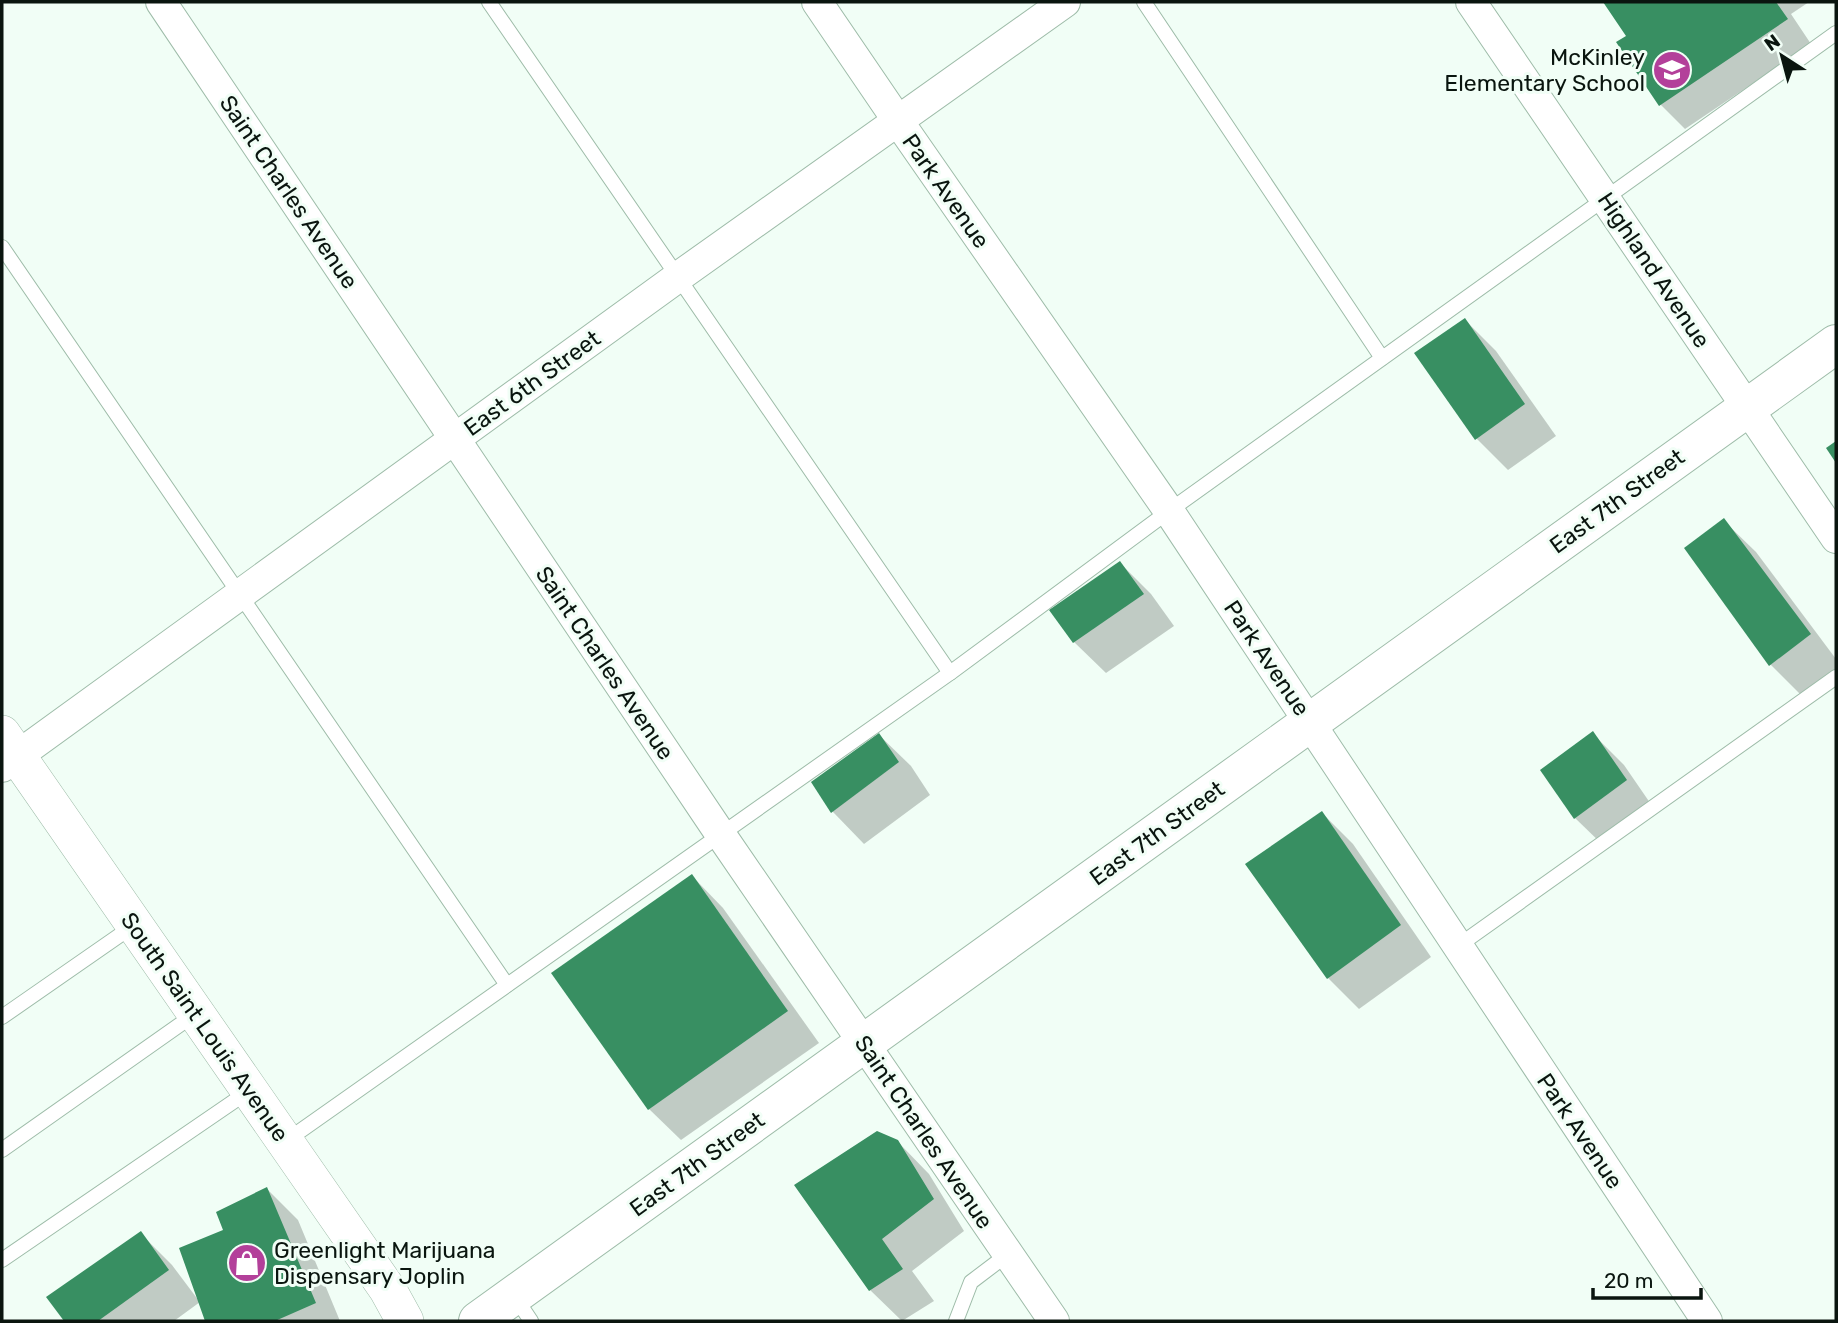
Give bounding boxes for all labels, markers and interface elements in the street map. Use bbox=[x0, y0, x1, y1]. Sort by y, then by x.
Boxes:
north arrow bbox=[1747, 21, 1817, 91]
text: N bbox=[1760, 29, 1785, 56]
place label: McKinley Elementary School bbox=[1444, 43, 1645, 97]
school or university icon: McKinley Elementary School bbox=[1651, 49, 1693, 91]
street label: Saint Charles Avenue bbox=[214, 90, 364, 294]
street label: Park Avenue bbox=[896, 128, 996, 254]
street label: Highland Avenue bbox=[1592, 187, 1716, 353]
street label: East 6th Street bbox=[458, 324, 606, 442]
street label: East 7th Street bbox=[1544, 443, 1690, 559]
street label: Saint Charles Avenue bbox=[530, 561, 680, 765]
street label: Park Avenue bbox=[1218, 595, 1316, 721]
street label: East 7th Street bbox=[1084, 775, 1230, 891]
street label: South Saint Louis Avenue bbox=[115, 907, 295, 1147]
street label: Saint Charles Avenue bbox=[849, 1030, 999, 1234]
street label: Park Avenue bbox=[1531, 1068, 1629, 1194]
street label: East 7th Street bbox=[624, 1106, 770, 1222]
place label: Greenlight Marijuana Dispensary Joplin bbox=[274, 1236, 496, 1290]
shop icon: Greenlight Marijuana Dispensary Joplin bbox=[226, 1242, 268, 1284]
scale bar bbox=[1593, 1256, 1702, 1300]
text: 20 m bbox=[1604, 1268, 1653, 1293]

